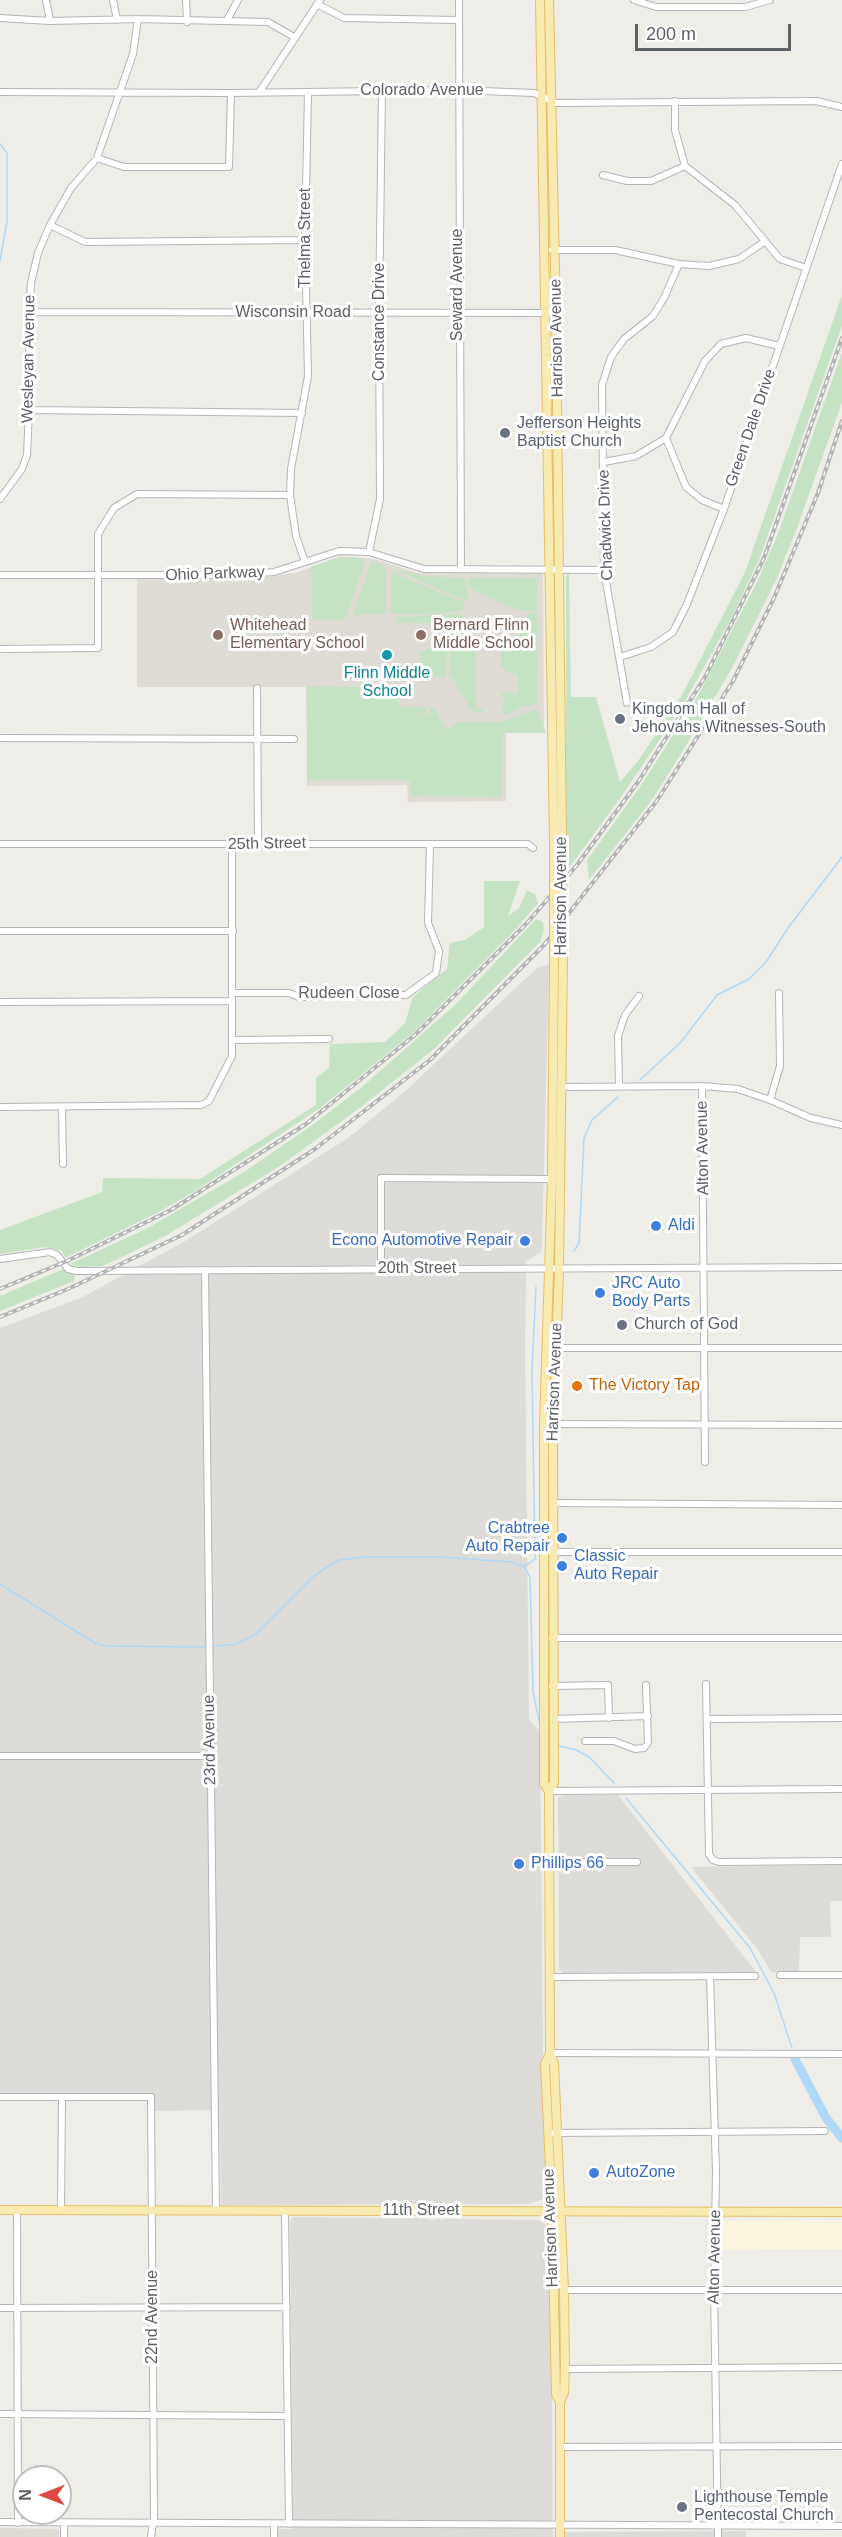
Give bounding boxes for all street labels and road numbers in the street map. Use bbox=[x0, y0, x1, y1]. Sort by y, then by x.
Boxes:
street label: Colorado Avenue bbox=[360, 81, 484, 101]
street label: Thelma Street bbox=[296, 188, 316, 288]
street label: Seward Avenue bbox=[448, 229, 468, 341]
street label: Constance Drive bbox=[370, 263, 390, 381]
street label: Harrison Avenue bbox=[546, 278, 568, 398]
street label: Wesleyan Avenue bbox=[18, 295, 40, 423]
street label: Wisconsin Road bbox=[235, 303, 351, 323]
street label: Green Dale Drive bbox=[722, 366, 780, 490]
street label: Chadwick Drive bbox=[594, 469, 618, 581]
street label: Ohio Parkway bbox=[165, 563, 265, 585]
street label: 25th Street bbox=[228, 834, 306, 854]
street label: Harrison Avenue bbox=[552, 837, 572, 955]
street label: Rudeen Close bbox=[298, 984, 400, 1004]
street label: Alton Avenue bbox=[693, 1100, 713, 1196]
street label: 20th Street bbox=[378, 1259, 456, 1279]
street label: Harrison Avenue bbox=[543, 1322, 567, 1442]
street label: 23rd Avenue bbox=[200, 1695, 220, 1785]
street label: Harrison Avenue bbox=[539, 2168, 563, 2288]
street label: 11th Street bbox=[382, 2201, 460, 2221]
street label: Alton Avenue bbox=[705, 2209, 725, 2305]
street label: 22nd Avenue bbox=[143, 2270, 163, 2364]

